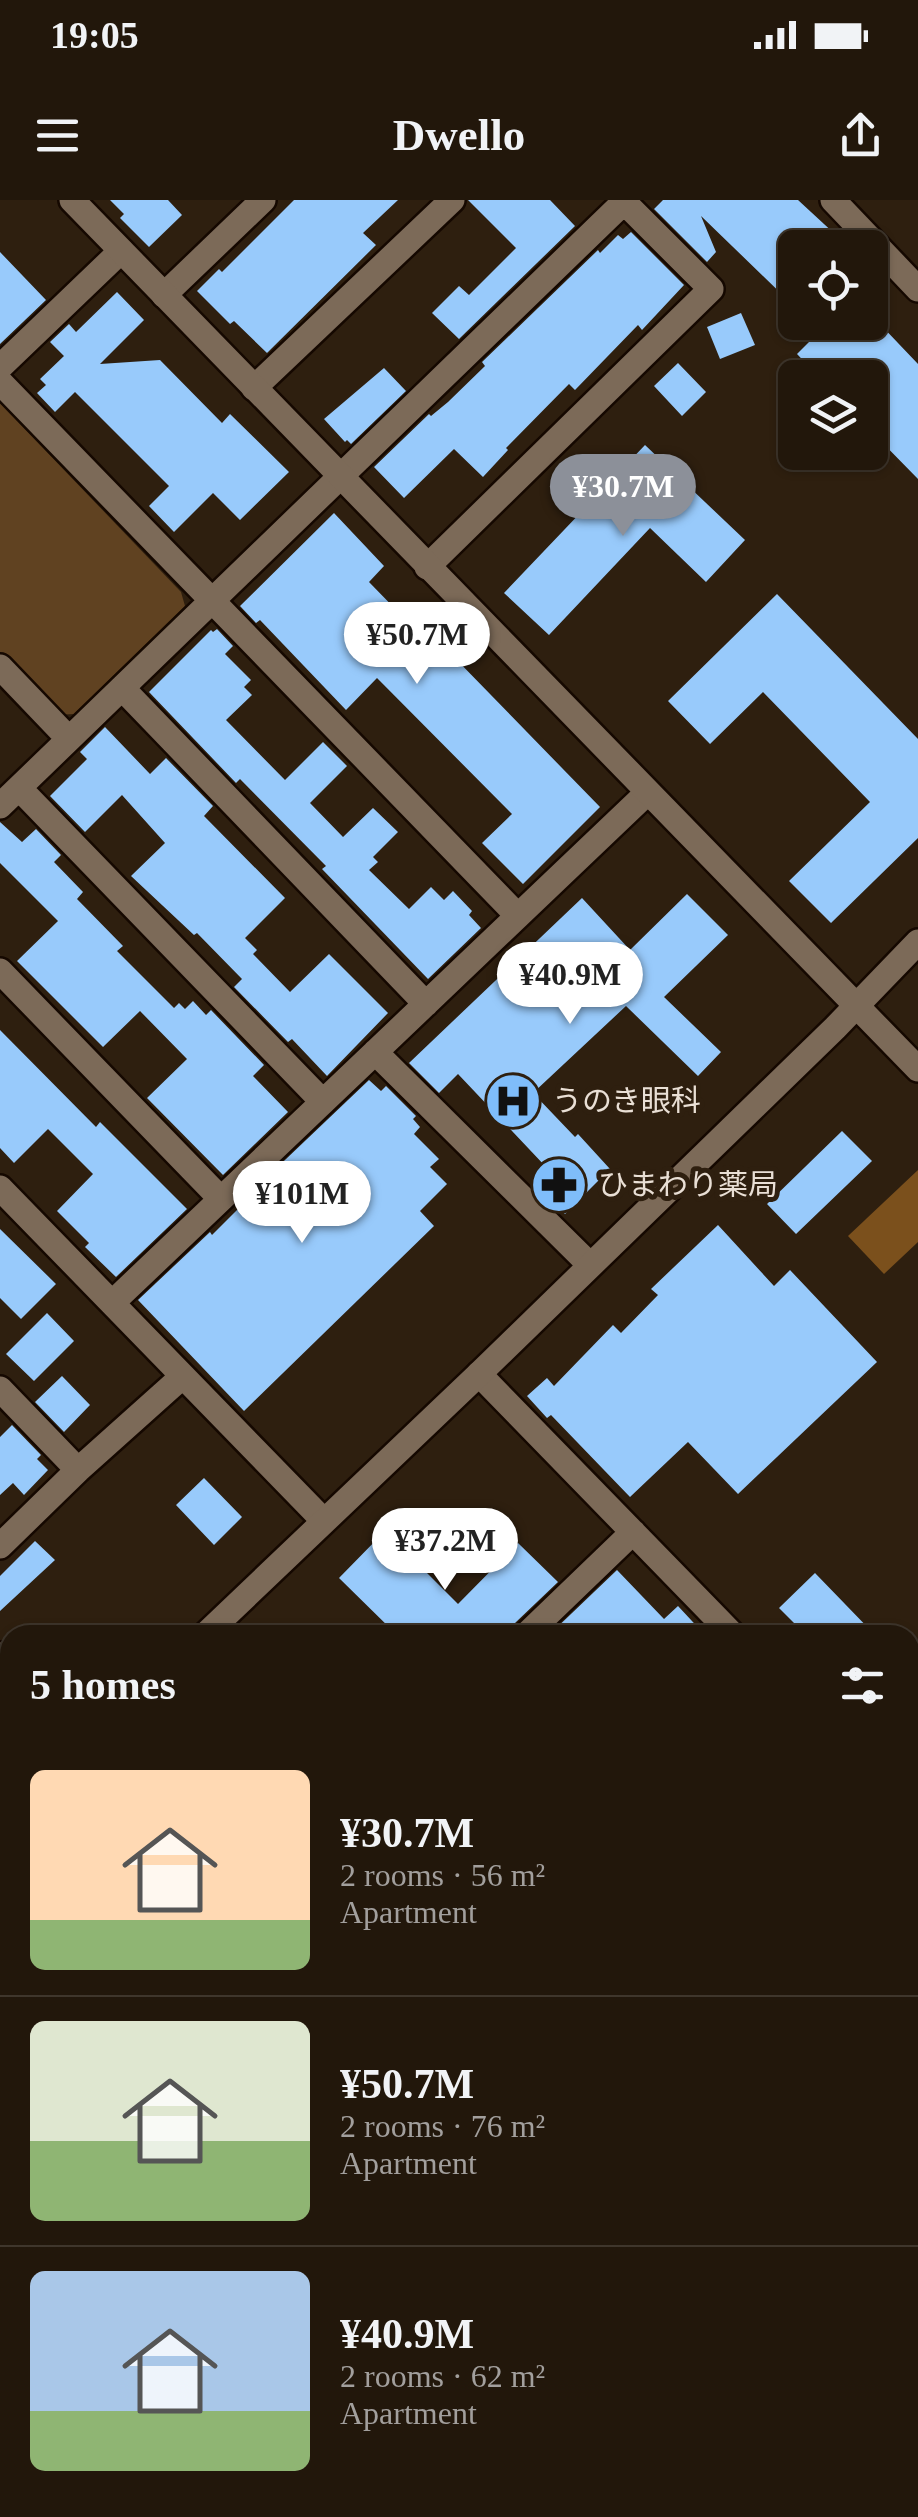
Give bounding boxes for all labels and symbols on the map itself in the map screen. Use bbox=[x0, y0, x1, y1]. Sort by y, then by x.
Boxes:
pin: ¥30.7M bbox=[542, 454, 704, 539]
pin: ¥50.7M bbox=[336, 602, 498, 687]
pin: ¥40.9M bbox=[489, 942, 651, 1027]
hospital icon: うのき眼科 bbox=[483, 1071, 543, 1131]
place label: うのき眼科 bbox=[552, 1084, 701, 1117]
pharmacy icon: ひまわり薬局 bbox=[529, 1155, 589, 1215]
pin: ¥101M bbox=[232, 1161, 372, 1246]
place label: ひまわり薬局 bbox=[598, 1168, 778, 1201]
pin: ¥37.2M bbox=[364, 1508, 526, 1593]

